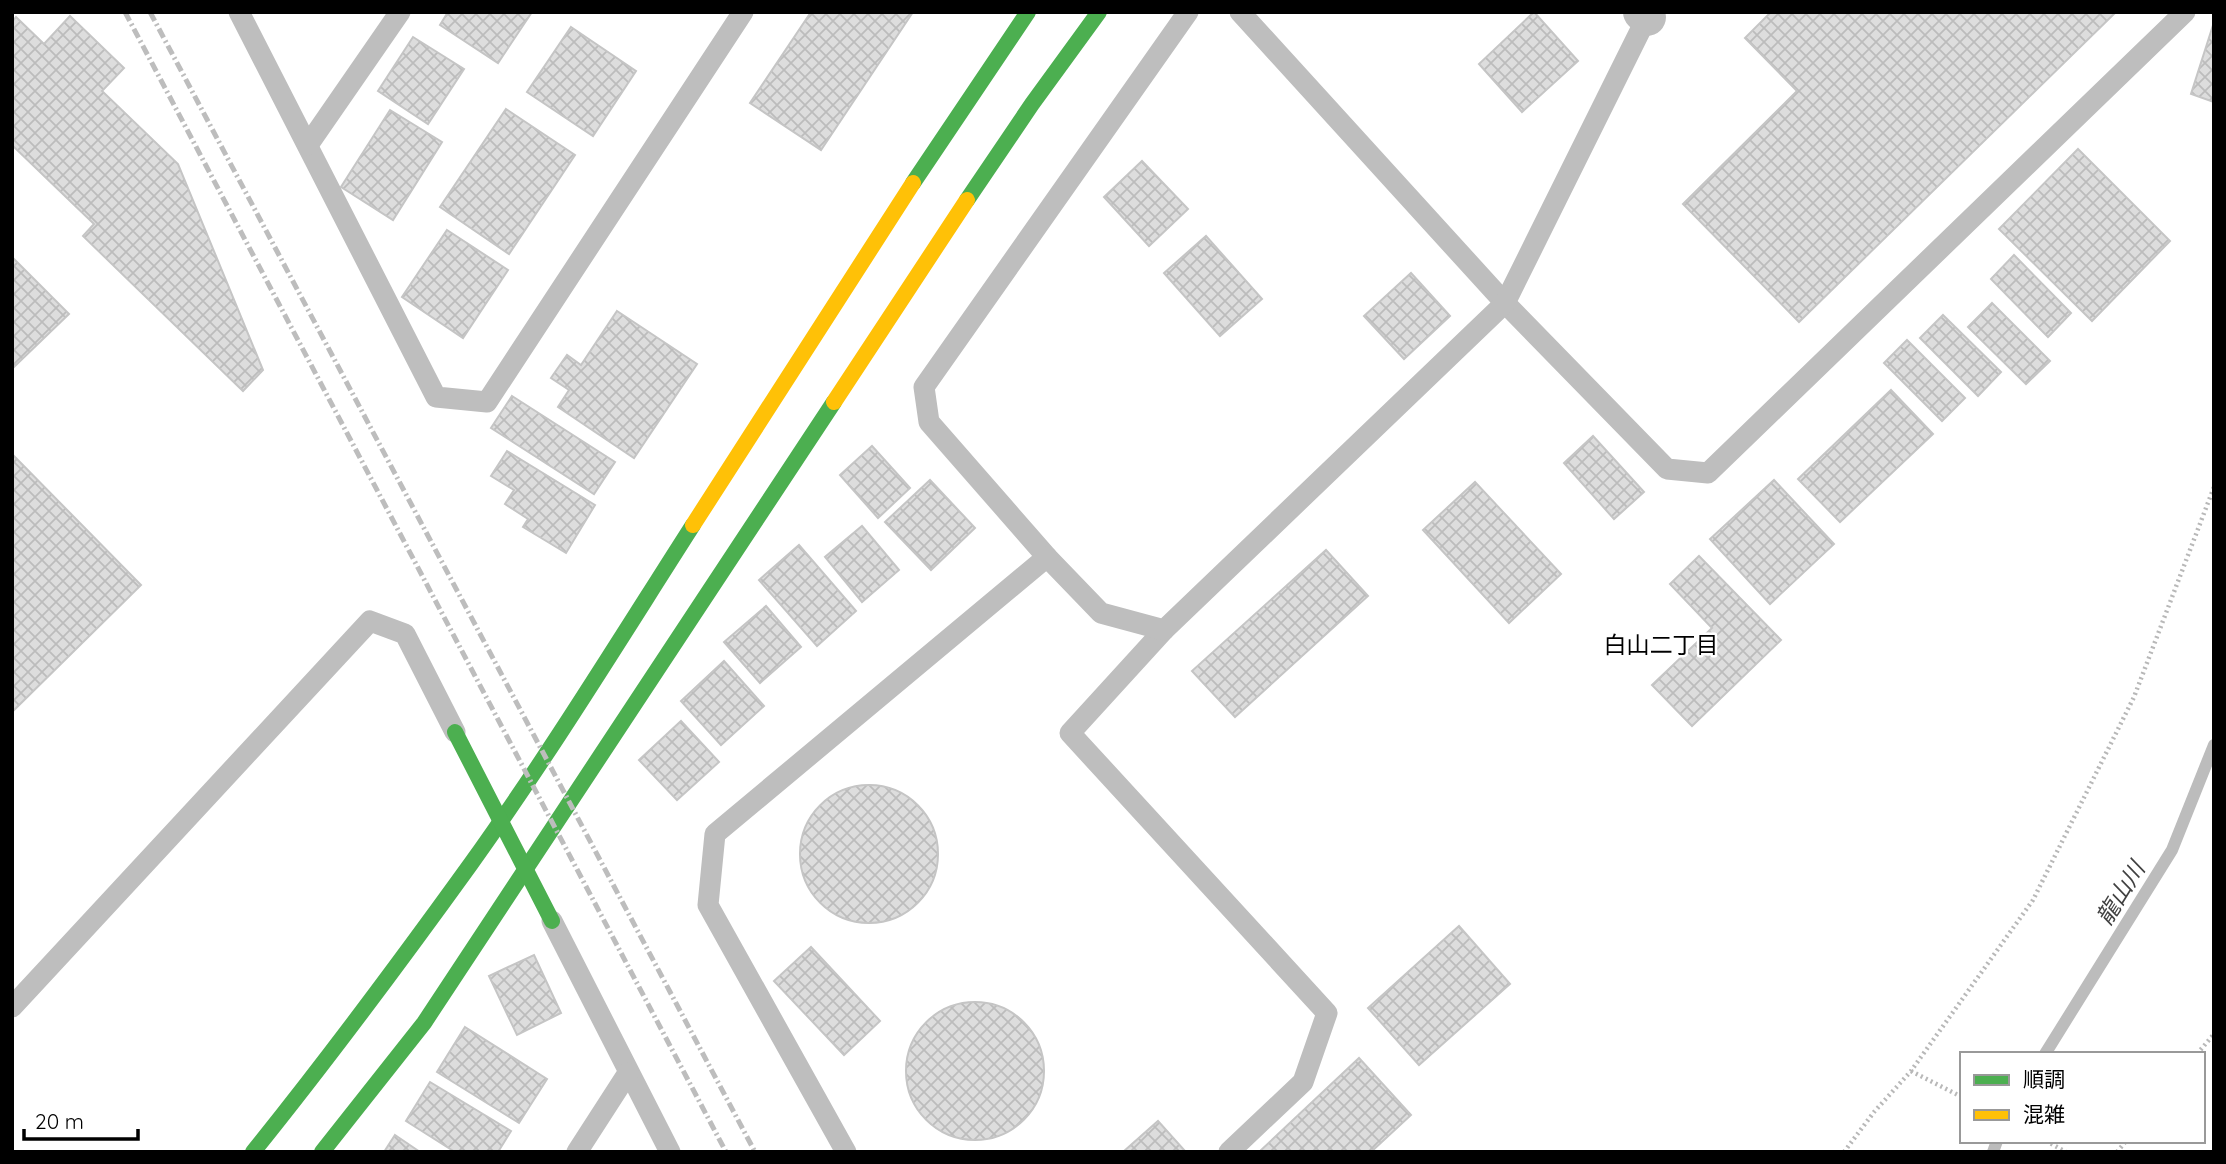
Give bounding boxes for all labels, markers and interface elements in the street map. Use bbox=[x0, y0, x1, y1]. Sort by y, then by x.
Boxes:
district label: 白山二丁目 bbox=[1604, 630, 1719, 659]
water label: 龍山川 bbox=[2089, 854, 2152, 930]
legend bbox=[1960, 1052, 2205, 1143]
text: 順調 bbox=[2023, 1066, 2065, 1092]
scale bar bbox=[24, 1098, 138, 1142]
text: 混雑 bbox=[2023, 1101, 2065, 1127]
text: 20 m bbox=[35, 1108, 84, 1134]

